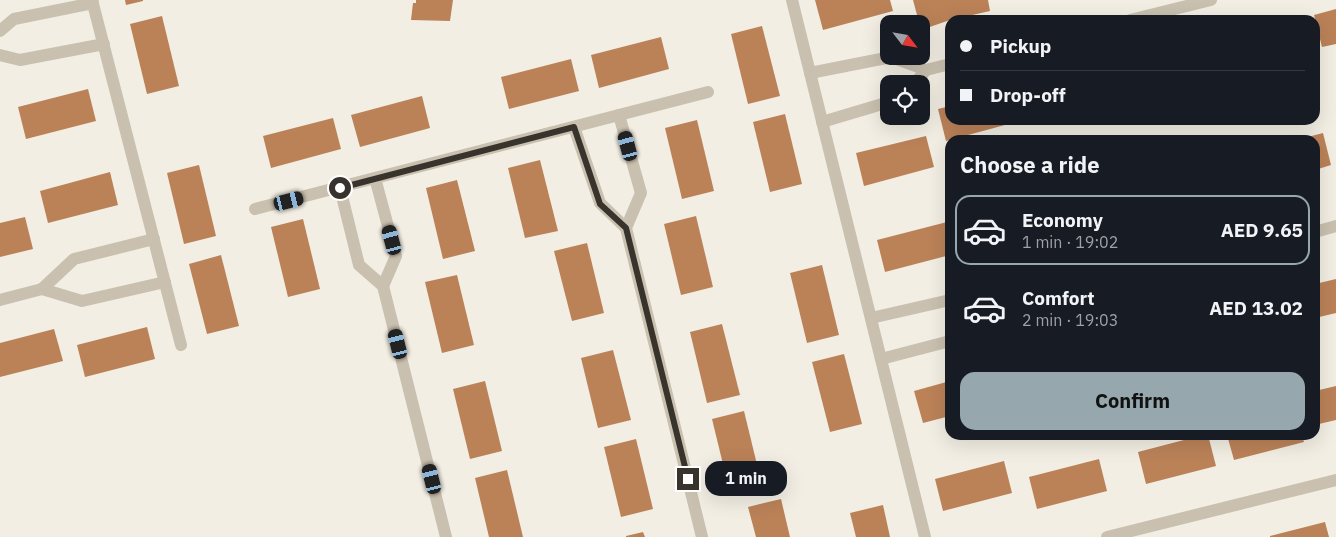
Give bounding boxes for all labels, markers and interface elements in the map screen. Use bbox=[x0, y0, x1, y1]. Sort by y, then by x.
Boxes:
north arrow bbox=[880, 15, 930, 65]
map controls bbox=[880, 15, 930, 125]
text: Pickup bbox=[990, 34, 1051, 58]
button: locate bbox=[880, 75, 930, 125]
text: Drop-off bbox=[990, 83, 1066, 107]
car bbox=[616, 130, 639, 162]
text: Choose a ride bbox=[960, 150, 1100, 179]
route start bbox=[329, 177, 351, 199]
car bbox=[272, 190, 305, 212]
icon: car bbox=[962, 208, 1007, 253]
text: Economy bbox=[1022, 208, 1103, 232]
text: AED 9.65 bbox=[1221, 218, 1303, 242]
car bbox=[380, 224, 403, 256]
text: 1 min · 19:02 bbox=[1022, 232, 1118, 252]
icon: car bbox=[962, 286, 1007, 331]
text: Comfort bbox=[1022, 286, 1095, 310]
text: AED 13.02 bbox=[1209, 296, 1303, 320]
text: 2 min · 19:03 bbox=[1022, 310, 1118, 330]
car bbox=[387, 328, 408, 360]
button: Confirm bbox=[960, 372, 1305, 430]
callout: 1 min bbox=[706, 462, 788, 496]
car bbox=[421, 463, 442, 495]
route end bbox=[677, 468, 699, 490]
text: 1 min bbox=[725, 468, 767, 488]

